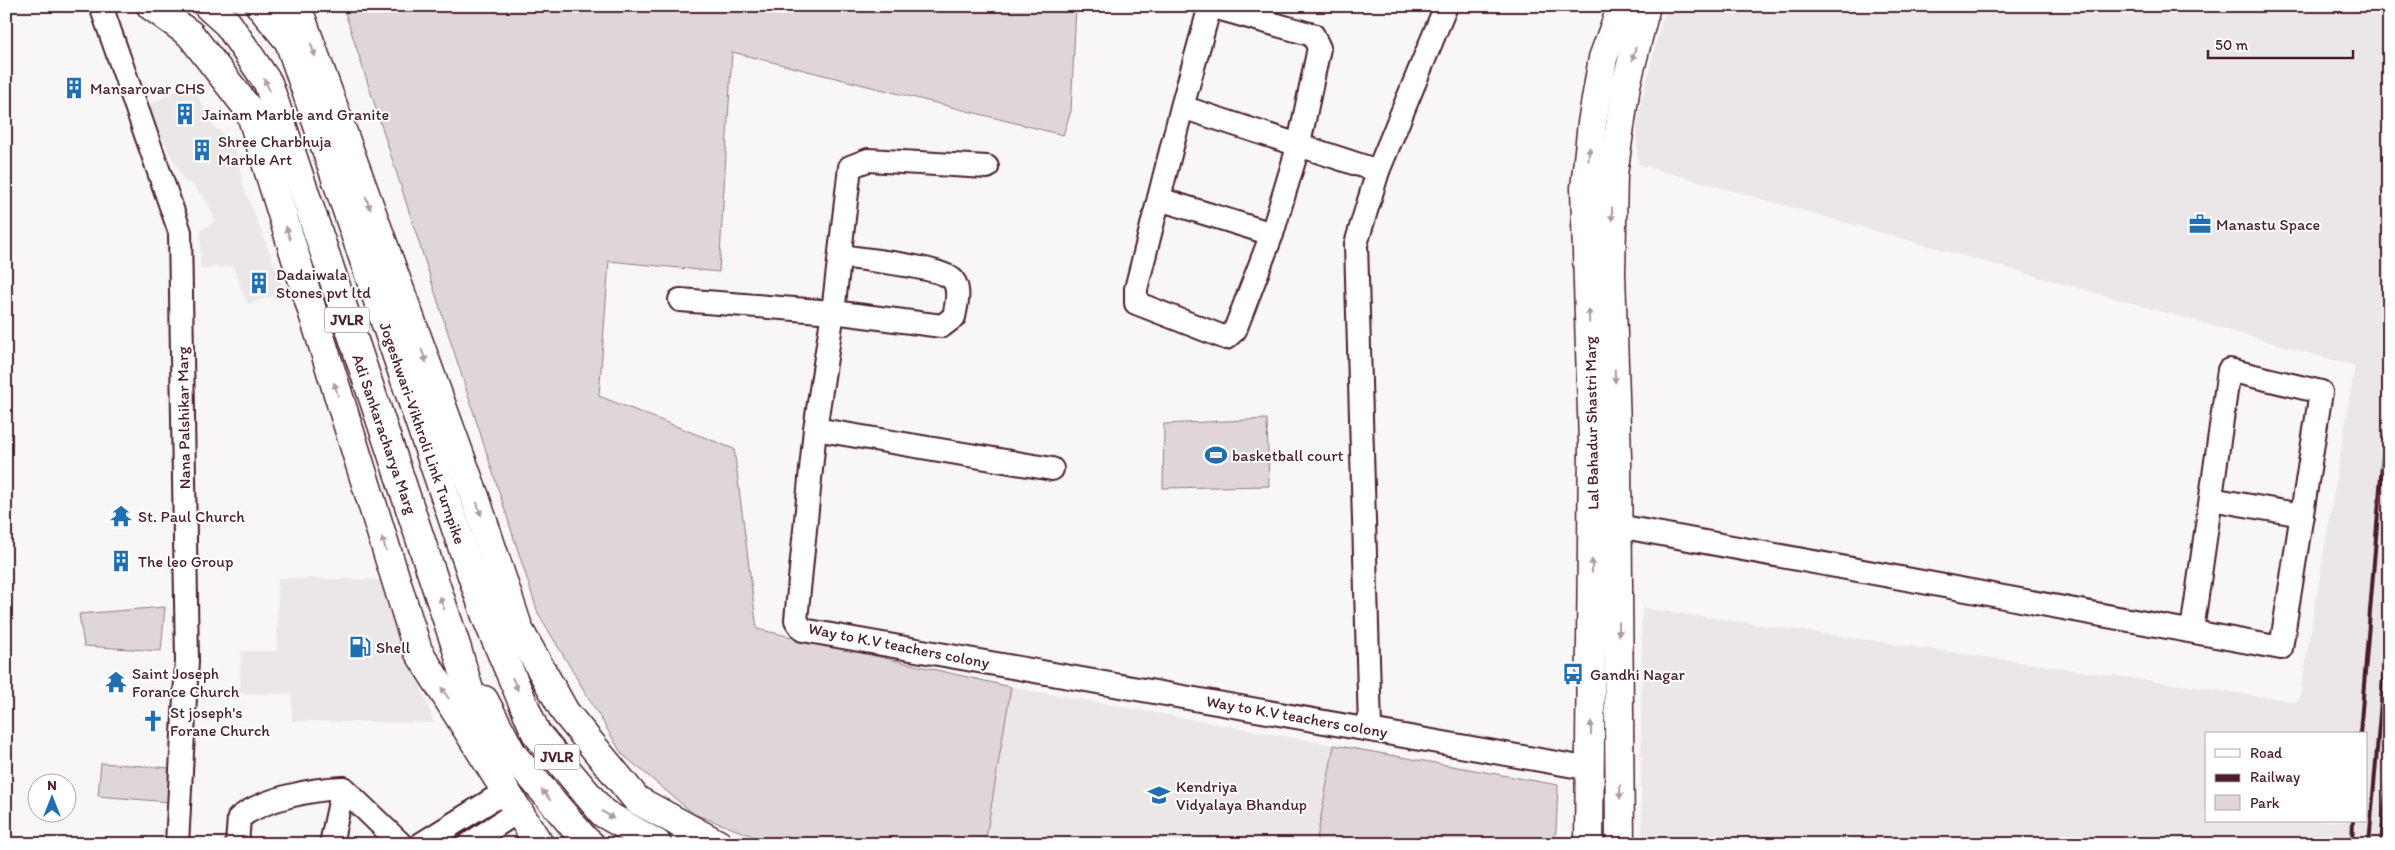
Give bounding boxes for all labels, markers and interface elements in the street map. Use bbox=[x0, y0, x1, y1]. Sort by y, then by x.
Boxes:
scale bar bbox=[2208, 28, 2352, 60]
text: 50 m bbox=[2215, 36, 2248, 54]
one-way arrow bbox=[309, 43, 317, 58]
one-way arrow bbox=[1630, 46, 1638, 61]
building icon: Mansarovar CHS bbox=[61, 75, 87, 101]
one-way arrow bbox=[263, 77, 272, 92]
place label: Mansarovar CHS bbox=[90, 79, 205, 98]
building icon: Jainam Marble and Granite bbox=[172, 101, 198, 127]
place label: Jainam Marble and Granite bbox=[202, 105, 389, 124]
place label: Shree Charbhuja Marble Art bbox=[218, 132, 332, 169]
building icon: Shree Charbhuja Marble Art bbox=[189, 137, 215, 163]
one-way arrow bbox=[1585, 145, 1593, 161]
one-way arrow bbox=[364, 196, 372, 211]
one-way arrow bbox=[1608, 206, 1616, 222]
office icon: Manastu Space bbox=[2187, 211, 2213, 237]
place label: Manastu Space bbox=[2216, 215, 2320, 234]
one-way arrow bbox=[283, 226, 291, 241]
place label: Dadaiwala Stones pvt ltd bbox=[276, 265, 371, 302]
building icon: Dadaiwala Stones pvt ltd bbox=[246, 270, 272, 296]
road number: JVLR bbox=[324, 308, 370, 332]
one-way arrow bbox=[1585, 308, 1593, 324]
street label: Jogeshwari-Vikhroli Link Turnpike bbox=[375, 320, 470, 547]
street label: Lal Bahadur Shastri Marg bbox=[1580, 335, 1603, 510]
street label: Nana Palshikar Marg bbox=[173, 346, 194, 490]
one-way arrow bbox=[421, 348, 428, 363]
street label: Adi Sankaracharya Marg bbox=[348, 351, 421, 518]
one-way arrow bbox=[1611, 369, 1619, 385]
one-way arrow bbox=[332, 381, 340, 396]
sports icon: basketball court bbox=[1203, 442, 1229, 468]
place label: basketball court bbox=[1232, 446, 1344, 465]
one-way arrow bbox=[475, 501, 483, 516]
temple icon: St. Paul Church bbox=[108, 503, 134, 529]
place label: St. Paul Church bbox=[138, 507, 245, 526]
one-way arrow bbox=[380, 536, 388, 551]
building icon: The leo Group bbox=[108, 548, 134, 574]
place label: The leo Group bbox=[138, 552, 233, 571]
one-way arrow bbox=[1588, 558, 1596, 574]
one-way arrow bbox=[438, 596, 445, 611]
street label: Way to K.V teachers colony bbox=[807, 619, 991, 672]
one-way arrow bbox=[1615, 621, 1623, 637]
fuel station icon: Shell bbox=[347, 634, 373, 660]
place label: Shell bbox=[376, 638, 411, 657]
bus stop icon: Gandhi Nagar bbox=[1560, 661, 1586, 687]
place label: Saint Joseph Forance Church bbox=[132, 664, 240, 701]
place label: Gandhi Nagar bbox=[1590, 665, 1685, 684]
temple icon: Saint Joseph Forance Church bbox=[103, 669, 129, 695]
one-way arrow bbox=[512, 677, 520, 691]
one-way arrow bbox=[440, 687, 449, 700]
street label: Way to K.V teachers colony bbox=[1205, 691, 1390, 742]
place label: St joseph's Forane Church bbox=[170, 703, 270, 740]
church icon: St joseph's Forane Church bbox=[140, 708, 166, 734]
one-way arrow bbox=[1587, 720, 1595, 736]
legend bbox=[2205, 732, 2368, 822]
road number: JVLR bbox=[534, 744, 580, 770]
text: Road bbox=[2250, 744, 2283, 762]
text: Railway bbox=[2250, 768, 2300, 786]
north arrow bbox=[28, 772, 78, 822]
text: N bbox=[47, 777, 57, 794]
place label: Kendriya Vidyalaya Bhandup bbox=[1176, 777, 1307, 814]
school or university icon: Kendriya Vidyalaya Bhandup bbox=[1146, 782, 1172, 808]
one-way arrow bbox=[1616, 784, 1624, 800]
one-way arrow bbox=[541, 788, 552, 801]
text: Park bbox=[2250, 794, 2280, 812]
one-way arrow bbox=[601, 810, 614, 820]

